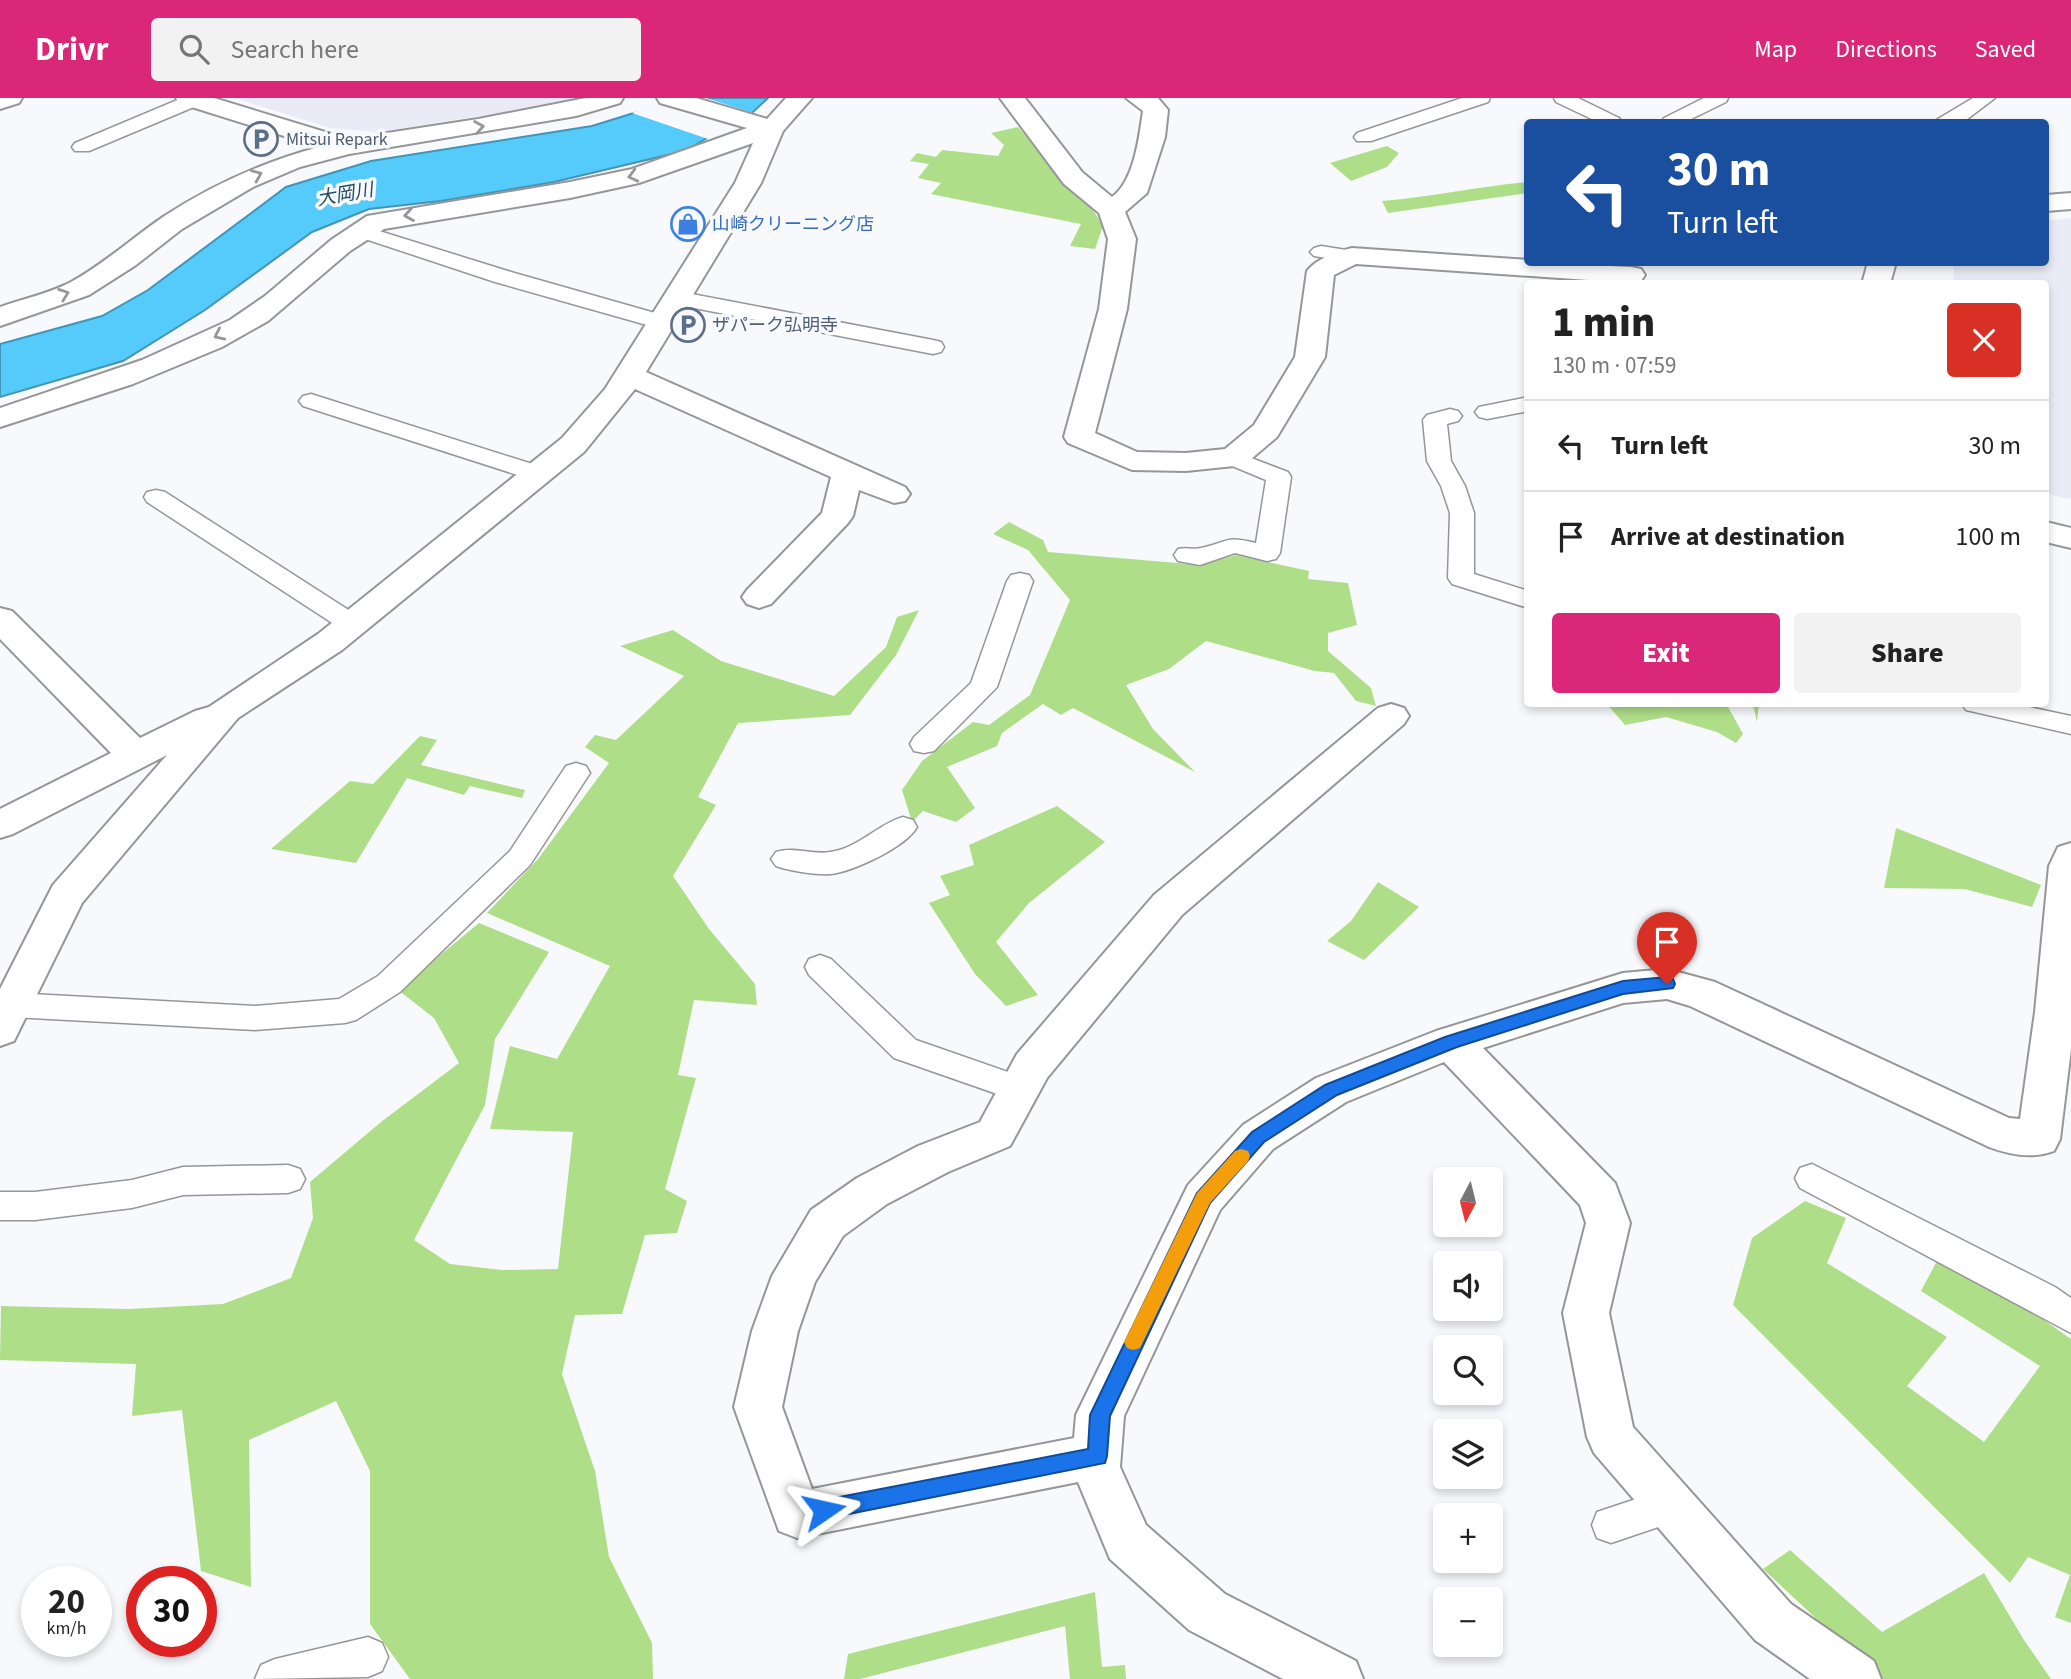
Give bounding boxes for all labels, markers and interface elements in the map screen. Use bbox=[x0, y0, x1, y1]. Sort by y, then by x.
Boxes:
search box bbox=[151, 18, 641, 81]
text: Drivr bbox=[35, 26, 109, 73]
icon: search bbox=[175, 30, 213, 68]
text: Search here bbox=[231, 31, 359, 68]
text: Map bbox=[1754, 32, 1797, 67]
text: Directions bbox=[1835, 32, 1937, 67]
text: Saved bbox=[1975, 32, 2036, 67]
parking icon: Mitsui Repark bbox=[242, 120, 280, 158]
one-way arrow bbox=[473, 120, 485, 135]
place label: Mitsui Repark bbox=[286, 127, 388, 152]
text: 30 m bbox=[1667, 135, 1771, 205]
icon: left bbox=[1552, 147, 1643, 238]
one-way arrow bbox=[627, 168, 639, 182]
one-way arrow bbox=[251, 170, 263, 184]
water label: 大岡川 bbox=[315, 176, 377, 213]
text: Turn left bbox=[1667, 200, 1778, 246]
shop icon: 山崎クリーニング店 bbox=[669, 205, 707, 243]
one-way arrow bbox=[403, 207, 414, 222]
place label: 山崎クリーニング店 bbox=[712, 212, 874, 237]
one-way arrow bbox=[58, 289, 70, 303]
text: 1 min bbox=[1552, 293, 1655, 353]
button: close bbox=[1947, 303, 2021, 377]
parking icon: ザパーク弘明寺 bbox=[669, 306, 707, 344]
place label: ザパーク弘明寺 bbox=[712, 313, 838, 338]
one-way arrow bbox=[214, 327, 226, 341]
text: 130 m · 07:59 bbox=[1552, 349, 1676, 382]
icon: left bbox=[1552, 427, 1590, 465]
text: Turn left bbox=[1611, 427, 1708, 464]
text: 30 m bbox=[1968, 427, 2021, 464]
icon: arrive bbox=[1552, 518, 1590, 556]
text: Arrive at destination bbox=[1611, 518, 1845, 555]
text: 100 m bbox=[1955, 518, 2021, 555]
button: Exit bbox=[1552, 613, 1780, 693]
button: Share bbox=[1794, 613, 2021, 693]
pin bbox=[1637, 912, 1697, 984]
icon: arrive bbox=[1648, 923, 1686, 961]
north arrow bbox=[1433, 1167, 1503, 1237]
map controls bbox=[1433, 1167, 1503, 1657]
button: sound bbox=[1433, 1251, 1503, 1321]
button: search bbox=[1433, 1335, 1503, 1405]
button: layers bbox=[1433, 1419, 1503, 1489]
position arrow bbox=[787, 1473, 861, 1547]
button: + bbox=[1433, 1503, 1503, 1573]
speed limit sign: 30 bbox=[126, 1566, 217, 1657]
text: 20 bbox=[48, 1577, 85, 1627]
button: − bbox=[1433, 1587, 1503, 1657]
text: km/h bbox=[47, 1616, 86, 1641]

